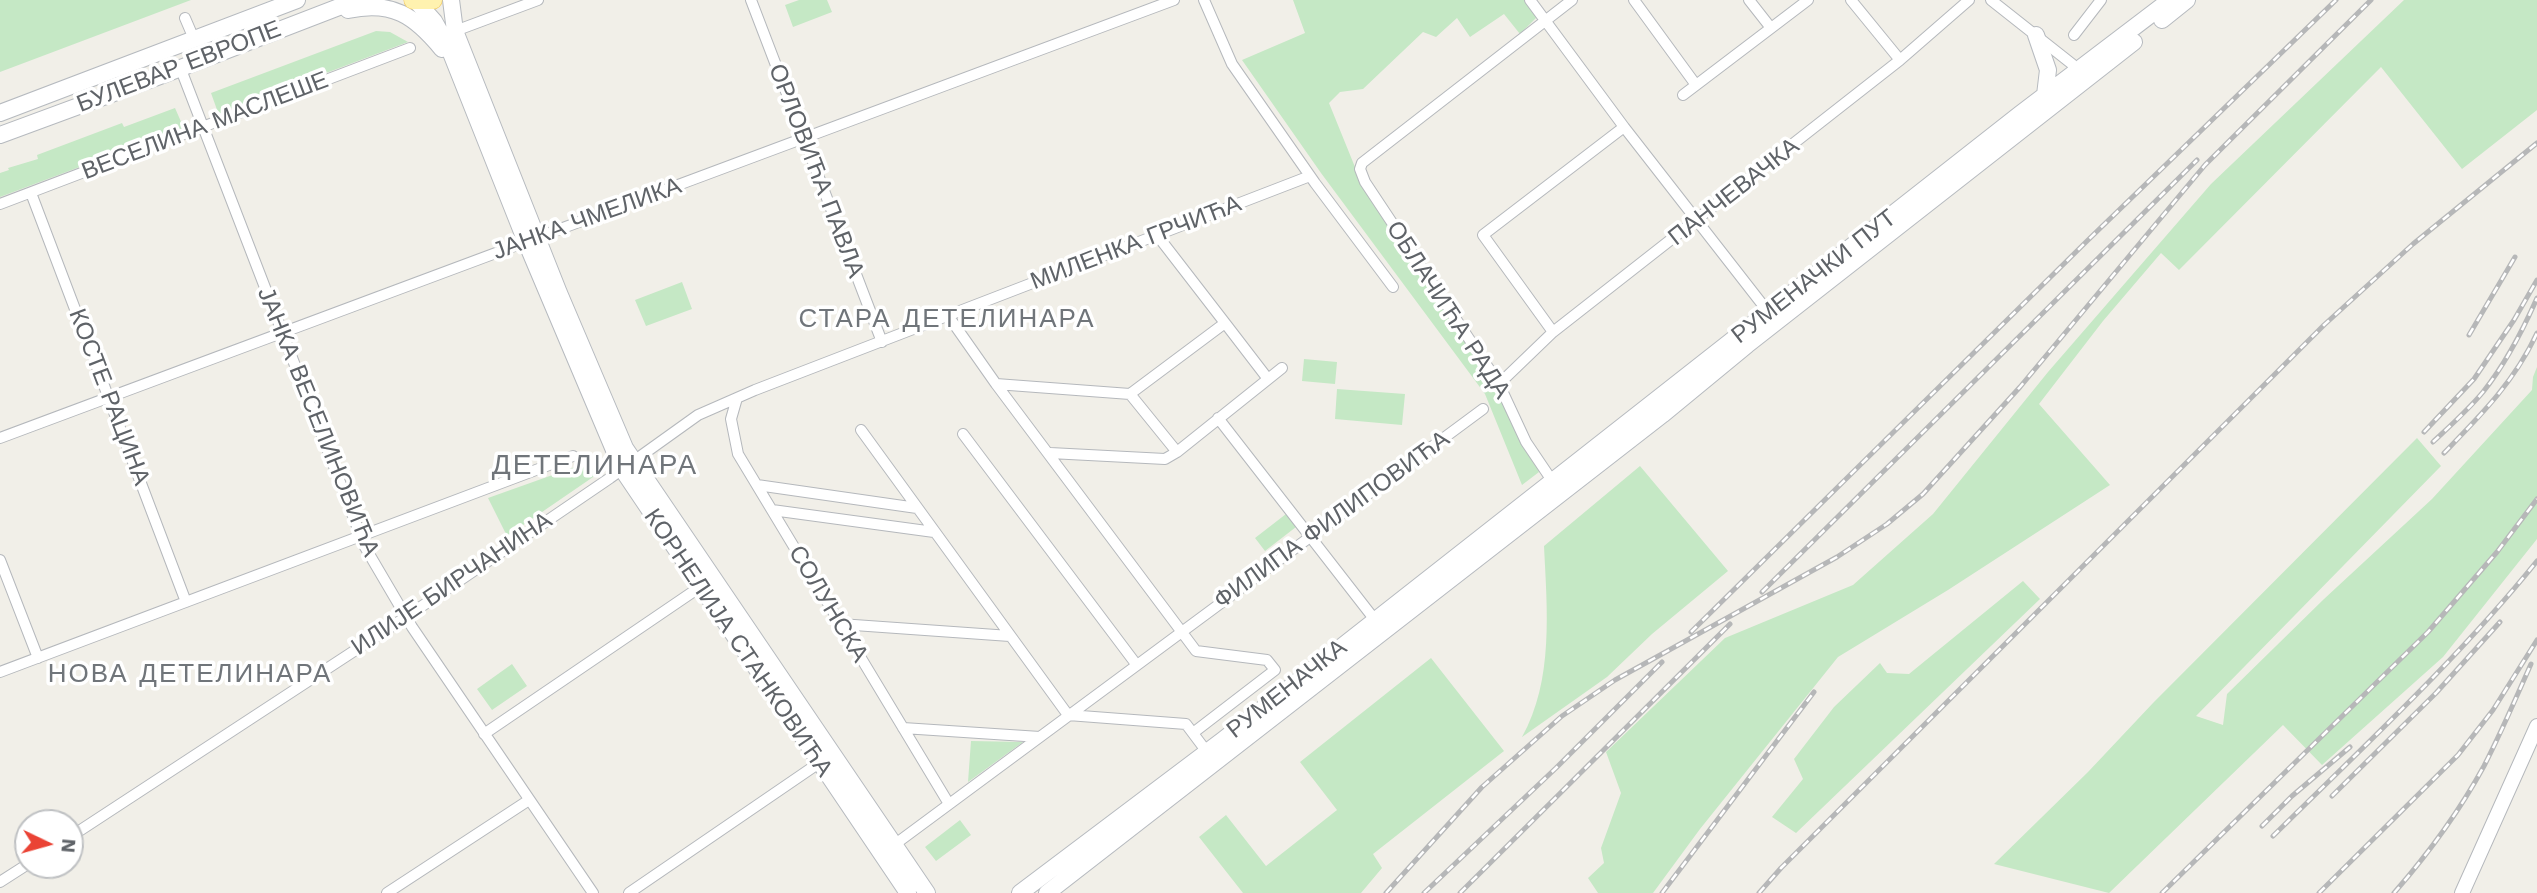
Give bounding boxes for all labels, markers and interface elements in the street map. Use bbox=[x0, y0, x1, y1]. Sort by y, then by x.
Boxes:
street label: БУЛЕВАР ЕВРОПЕ bbox=[73, 15, 285, 119]
street label: ОРЛОВИЋА ПАВЛА bbox=[762, 60, 870, 282]
street label: ВЕСЕЛИНА МАСЛЕШЕ bbox=[78, 66, 332, 186]
street label: ПАНЧЕВАЧКА bbox=[1663, 132, 1805, 252]
street label: ЈАНКА ЧМЕЛИКА bbox=[489, 172, 685, 266]
street label: МИЛЕНКА ГРЧИЋА bbox=[1027, 190, 1245, 296]
street label: РУМЕНАЧКИ ПУТ bbox=[1726, 204, 1902, 350]
street label: ОБЛАЧИЋА РАДА bbox=[1380, 216, 1516, 404]
street label: ЈАНКА ВЕСЕЛИНОВИЋА bbox=[251, 283, 385, 561]
district label: СТАРА ДЕТЕЛИНАРА bbox=[800, 303, 1094, 335]
street label: КОСТЕ РАЦИНА bbox=[62, 305, 156, 489]
street label: ФИЛИПА ФИЛИПОВИЋА bbox=[1209, 425, 1455, 615]
district label: ДЕТЕЛИНАРА bbox=[493, 449, 697, 483]
street label: КОРНЕЛИЈА СТАНКОВИЋА bbox=[637, 504, 839, 782]
street label: ИЛИЈЕ БИРЧАНИНА bbox=[346, 506, 558, 662]
street label: СОЛУНСКА bbox=[782, 541, 874, 667]
street label: РУМЕНАЧКА bbox=[1221, 633, 1353, 745]
district label: НОВА ДЕТЕЛИНАРА bbox=[50, 658, 330, 690]
north arrow bbox=[14, 809, 84, 879]
text: N bbox=[56, 838, 80, 854]

